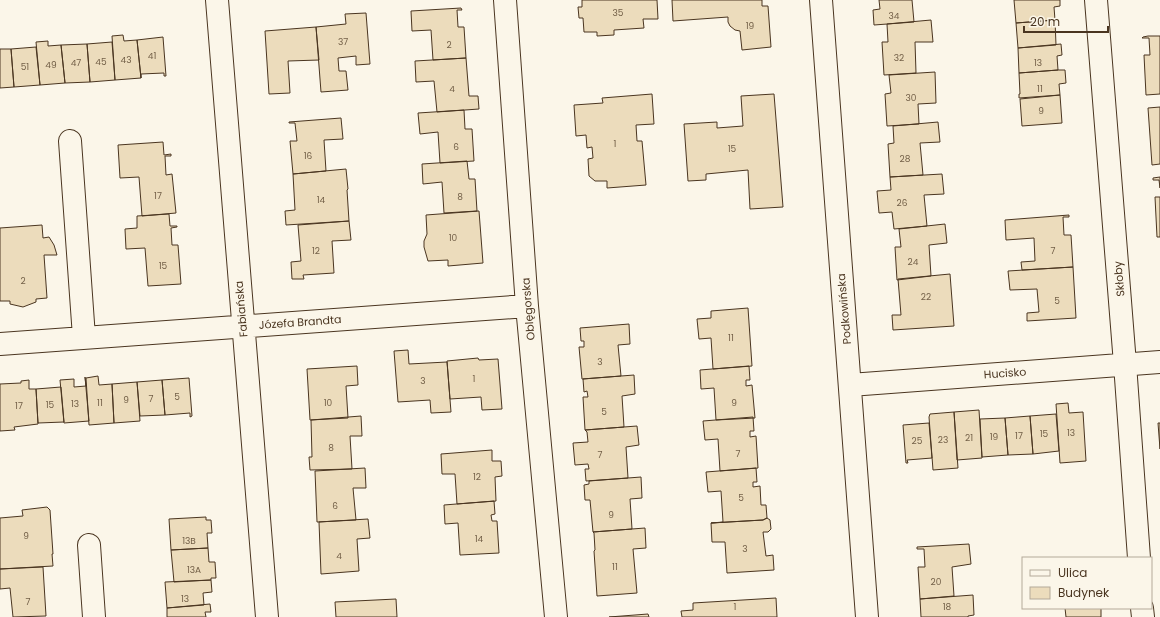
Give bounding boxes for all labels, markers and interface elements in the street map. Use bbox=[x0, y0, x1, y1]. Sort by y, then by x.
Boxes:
house number: 35 bbox=[613, 7, 624, 19]
scale bar bbox=[1024, 8, 1108, 34]
house number: 34 bbox=[889, 10, 900, 22]
text: 20 m bbox=[1030, 13, 1060, 30]
house number: 19 bbox=[746, 20, 755, 32]
house number: 37 bbox=[338, 36, 348, 48]
house number: 2 bbox=[446, 39, 452, 51]
house number: 41 bbox=[148, 50, 156, 62]
house number: 32 bbox=[894, 52, 904, 64]
house number: 43 bbox=[121, 54, 131, 66]
house number: 45 bbox=[95, 56, 107, 68]
house number: 47 bbox=[71, 57, 81, 69]
house number: 13 bbox=[1034, 57, 1042, 69]
house number: 49 bbox=[45, 59, 57, 71]
house number: 51 bbox=[21, 61, 29, 73]
house number: 4 bbox=[449, 83, 455, 95]
house number: 11 bbox=[1037, 83, 1043, 95]
house number: 30 bbox=[906, 92, 917, 104]
house number: 9 bbox=[1038, 105, 1044, 117]
house number: 1 bbox=[614, 138, 617, 150]
house number: 6 bbox=[453, 141, 459, 153]
house number: 15 bbox=[728, 143, 737, 155]
house number: 16 bbox=[304, 150, 313, 162]
house number: 28 bbox=[900, 153, 911, 165]
house number: 17 bbox=[154, 190, 162, 202]
house number: 8 bbox=[457, 191, 463, 203]
house number: 14 bbox=[317, 194, 326, 206]
house number: 26 bbox=[897, 197, 908, 209]
house number: 10 bbox=[449, 232, 458, 244]
house number: 12 bbox=[312, 245, 320, 257]
house number: 7 bbox=[1051, 245, 1056, 257]
house number: 24 bbox=[908, 256, 919, 268]
house number: 15 bbox=[159, 260, 168, 272]
street label: Skłoby bbox=[1109, 260, 1129, 297]
street label: Podkowińska bbox=[833, 273, 855, 345]
house number: 2 bbox=[20, 275, 26, 287]
street label: Oblęgorska bbox=[517, 277, 539, 341]
street label: Fabiańska bbox=[231, 280, 251, 338]
house number: 22 bbox=[921, 291, 931, 303]
house number: 5 bbox=[1054, 295, 1060, 307]
street label: Józefa Brandta bbox=[258, 311, 342, 333]
house number: 11 bbox=[728, 332, 734, 344]
house number: 3 bbox=[597, 356, 603, 368]
street label: Hucisko bbox=[983, 364, 1027, 382]
house number: 1 bbox=[473, 373, 476, 385]
house number: 3 bbox=[420, 375, 426, 387]
house number: 5 bbox=[174, 391, 180, 403]
house number: 7 bbox=[149, 393, 154, 405]
house number: 9 bbox=[123, 394, 129, 406]
house number: 11 bbox=[97, 397, 103, 409]
house number: 10 bbox=[324, 397, 333, 409]
house number: 9 bbox=[731, 397, 737, 409]
house number: 13 bbox=[71, 398, 79, 410]
house number: 15 bbox=[46, 399, 55, 411]
house number: 17 bbox=[15, 400, 23, 412]
house number: 5 bbox=[601, 406, 607, 418]
house number: 13 bbox=[1067, 427, 1075, 439]
house number: 15 bbox=[1040, 428, 1049, 440]
house number: 17 bbox=[1015, 430, 1023, 442]
house number: 19 bbox=[990, 431, 999, 443]
house number: 21 bbox=[965, 432, 973, 444]
house number: 23 bbox=[938, 434, 948, 446]
house number: 25 bbox=[912, 435, 923, 447]
house number: 8 bbox=[328, 442, 334, 454]
house number: 7 bbox=[736, 448, 741, 460]
house number: 7 bbox=[598, 449, 603, 461]
house number: 12 bbox=[473, 471, 481, 483]
house number: 5 bbox=[738, 492, 744, 504]
house number: 6 bbox=[332, 500, 338, 512]
house number: 9 bbox=[608, 509, 614, 521]
house number: 9 bbox=[23, 530, 29, 542]
house number: 14 bbox=[475, 533, 484, 545]
house number: 13B bbox=[182, 535, 196, 547]
house number: 3 bbox=[742, 543, 748, 555]
house number: 4 bbox=[336, 550, 342, 562]
legend bbox=[1022, 557, 1152, 609]
house number: 11 bbox=[612, 561, 618, 573]
house number: 13A bbox=[187, 564, 201, 576]
text: Ulica bbox=[1058, 564, 1087, 581]
house number: 20 bbox=[931, 576, 942, 588]
text: Budynek bbox=[1058, 584, 1110, 601]
house number: 13 bbox=[181, 593, 189, 605]
house number: 7 bbox=[26, 596, 31, 608]
house number: 1 bbox=[734, 601, 737, 613]
house number: 18 bbox=[943, 601, 952, 613]

